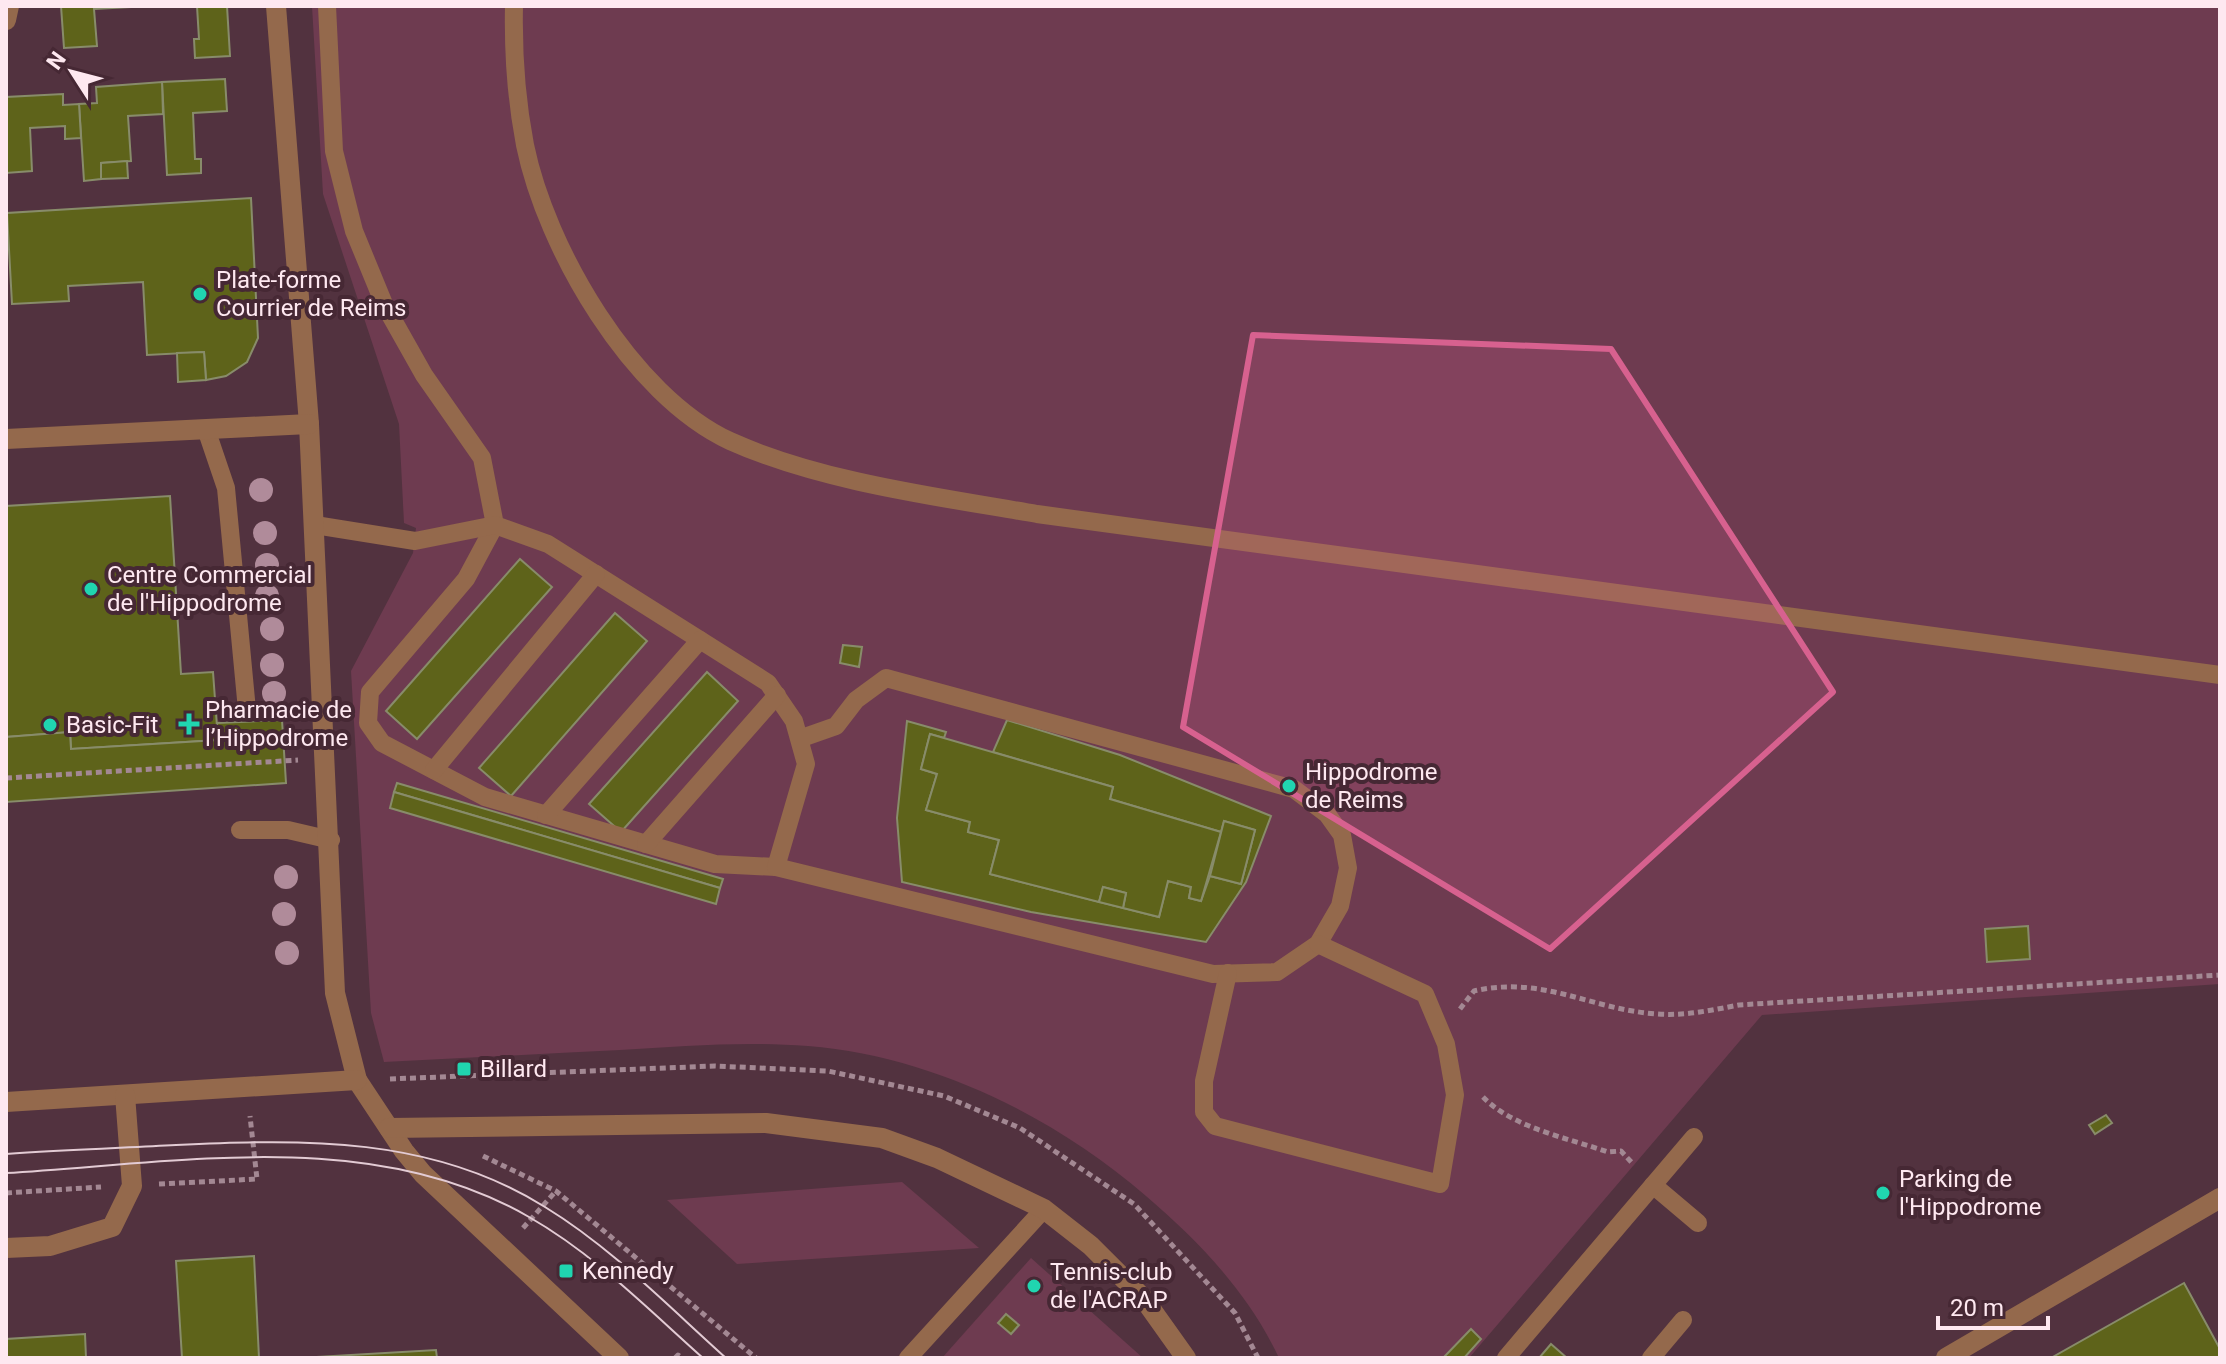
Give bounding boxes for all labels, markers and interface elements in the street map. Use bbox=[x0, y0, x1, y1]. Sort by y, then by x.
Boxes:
north arrow bbox=[32, 32, 112, 112]
text: N bbox=[42, 47, 71, 74]
place label: Plate-forme Courrier de Reims bbox=[216, 266, 406, 322]
marker: Plate-forme Courrier de Reims bbox=[191, 285, 209, 303]
place label: Centre Commercial de l'Hippodrome bbox=[107, 561, 312, 617]
marker: Centre Commercial de l'Hippodrome bbox=[82, 580, 100, 598]
place label: Pharmacie de l’Hippodrome bbox=[205, 696, 352, 752]
place label: Basic-Fit bbox=[66, 711, 159, 739]
marker: Pharmacie de l’Hippodrome bbox=[180, 715, 198, 733]
marker: Basic-Fit bbox=[41, 716, 59, 734]
place label: Hippodrome de Reims bbox=[1305, 758, 1438, 814]
marker: Hippodrome de Reims bbox=[1280, 777, 1298, 795]
place label: Billard bbox=[480, 1055, 547, 1083]
marker: Billard bbox=[455, 1060, 473, 1078]
place label: Parking de l'Hippodrome bbox=[1899, 1165, 2042, 1221]
marker: Parking de l'Hippodrome bbox=[1874, 1184, 1892, 1202]
place label: Kennedy bbox=[582, 1257, 674, 1285]
place label: Tennis-club de l'ACRAP bbox=[1050, 1258, 1172, 1314]
marker: Kennedy bbox=[557, 1262, 575, 1280]
marker: Tennis-club de l'ACRAP bbox=[1025, 1277, 1043, 1295]
scale bar bbox=[1938, 1280, 2048, 1330]
text: 20 m bbox=[1950, 1294, 2004, 1322]

